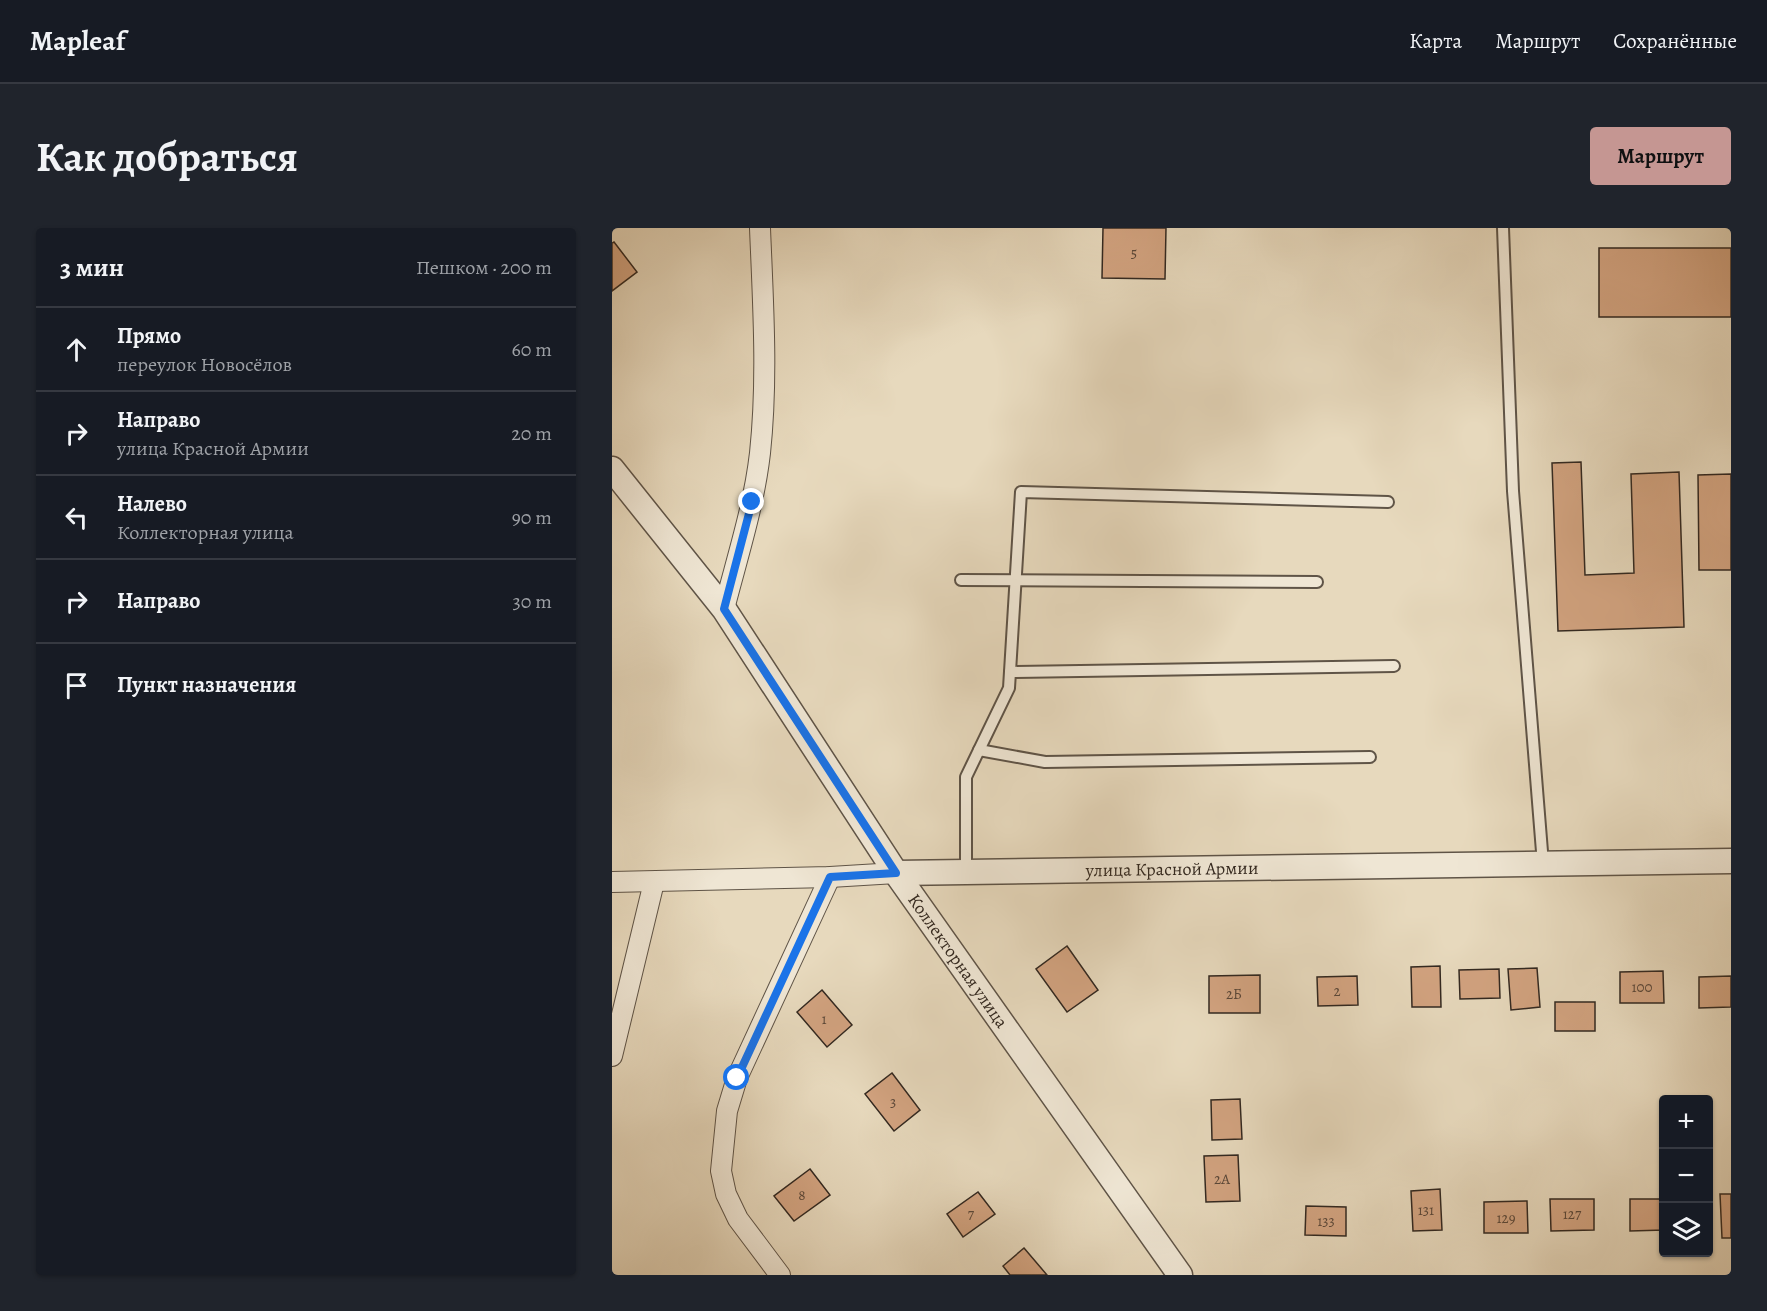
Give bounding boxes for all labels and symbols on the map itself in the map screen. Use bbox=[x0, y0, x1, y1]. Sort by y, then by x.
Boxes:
house number: 5 bbox=[1131, 243, 1137, 263]
route end bbox=[738, 488, 764, 514]
street label: улица Красной Армии bbox=[1084, 856, 1259, 882]
street label: Коллекторная улица bbox=[902, 889, 1014, 1033]
house number: 100 bbox=[1631, 977, 1653, 997]
house number: 2 bbox=[1333, 981, 1341, 1001]
house number: 2Б bbox=[1226, 984, 1242, 1004]
house number: 1 bbox=[821, 1009, 827, 1029]
route start bbox=[723, 1064, 749, 1090]
house number: 3 bbox=[890, 1092, 896, 1112]
house number: 2А bbox=[1214, 1169, 1230, 1189]
house number: 8 bbox=[798, 1185, 806, 1205]
house number: 131 bbox=[1418, 1200, 1434, 1220]
house number: 7 bbox=[968, 1204, 975, 1224]
house number: 127 bbox=[1563, 1204, 1582, 1224]
house number: 129 bbox=[1496, 1208, 1516, 1228]
house number: 133 bbox=[1317, 1211, 1335, 1231]

